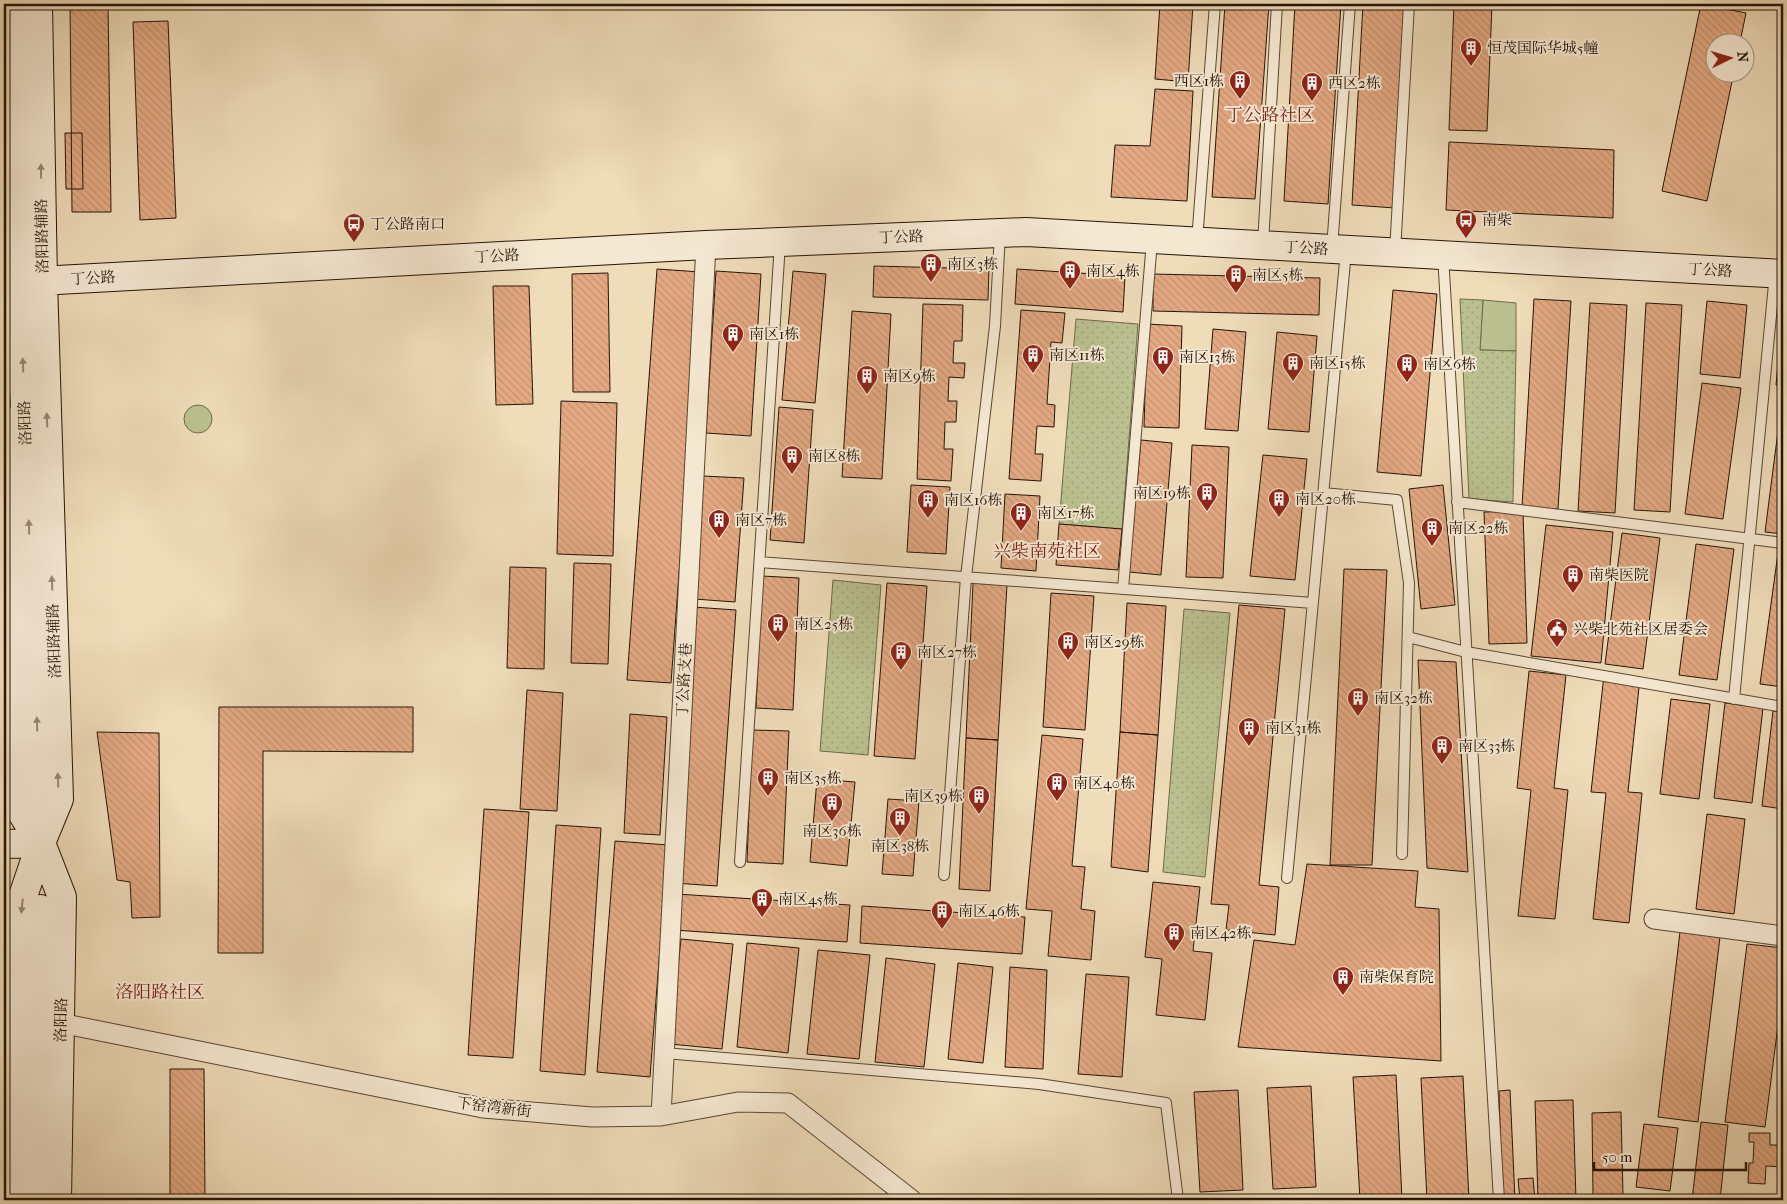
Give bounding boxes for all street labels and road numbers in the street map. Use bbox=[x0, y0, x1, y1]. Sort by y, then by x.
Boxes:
street label: 洛阳路辅路 bbox=[32, 198, 52, 274]
street label: 丁公路 bbox=[878, 227, 924, 247]
street label: 丁公路 bbox=[1283, 238, 1329, 258]
street label: 丁公路 bbox=[474, 246, 520, 266]
street label: 丁公路 bbox=[1687, 260, 1733, 280]
street label: 丁公路 bbox=[70, 268, 116, 288]
street label: 洛阳路 bbox=[15, 400, 35, 446]
street label: 洛阳路辅路 bbox=[44, 603, 64, 679]
street label: 丁公路支巷 bbox=[673, 642, 695, 718]
street label: 洛阳路 bbox=[52, 997, 70, 1043]
street label: 下窑湾新街 bbox=[456, 1093, 532, 1121]

